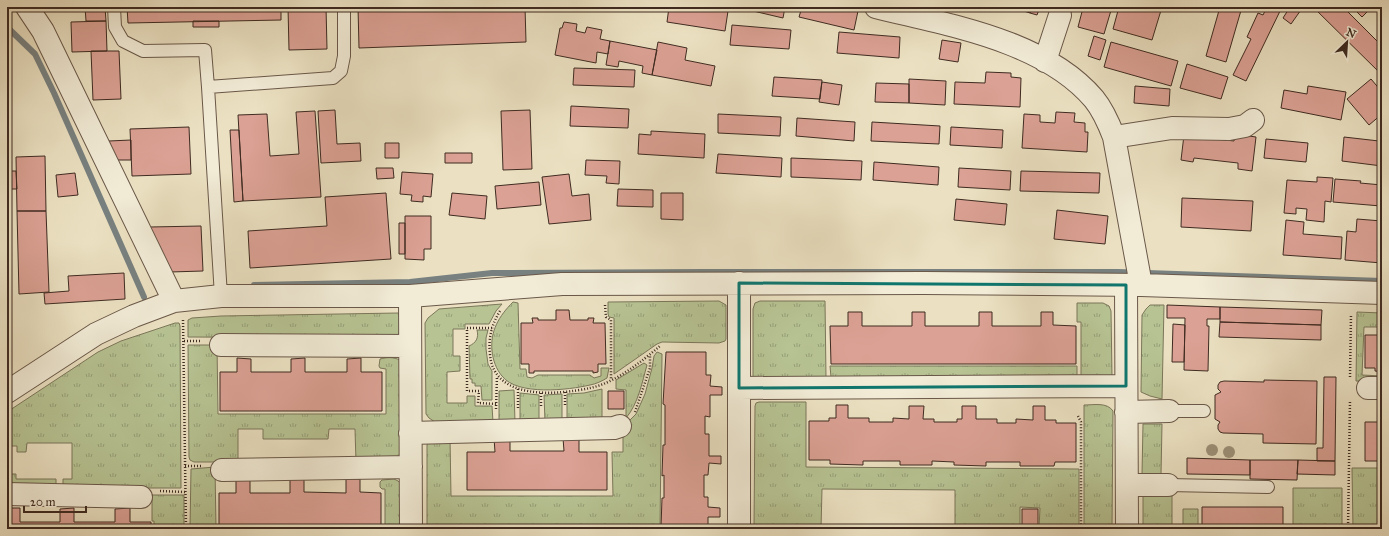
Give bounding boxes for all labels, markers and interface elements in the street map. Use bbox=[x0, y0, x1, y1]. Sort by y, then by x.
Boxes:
north arrow bbox=[1327, 22, 1367, 62]
text: N bbox=[1344, 26, 1359, 42]
scale bar bbox=[24, 488, 86, 514]
text: 20 m bbox=[30, 495, 56, 509]

